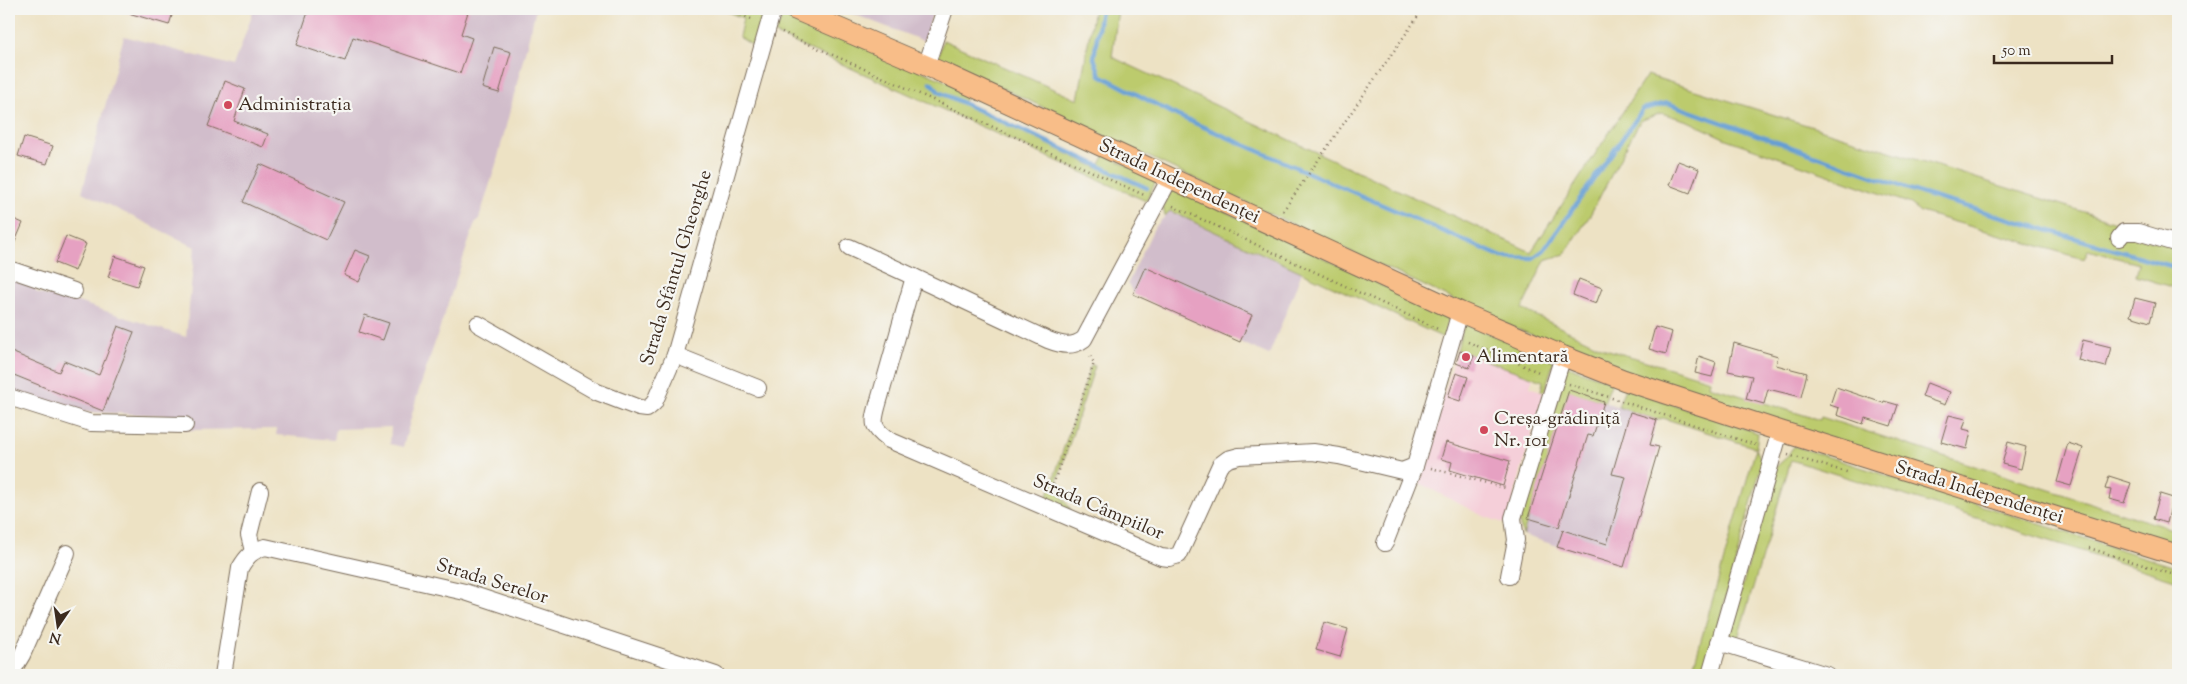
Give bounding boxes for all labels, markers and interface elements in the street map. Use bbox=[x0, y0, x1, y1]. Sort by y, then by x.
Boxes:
scale bar bbox=[1994, 32, 2112, 64]
text: 50 m bbox=[2001, 41, 2031, 62]
place label: Administrația bbox=[238, 92, 352, 119]
marker: Administrația bbox=[222, 99, 234, 111]
street label: Strada Independenței bbox=[1094, 133, 1264, 231]
street label: Strada Sfântul Gheorghe bbox=[634, 167, 720, 369]
place label: Alimentară bbox=[1476, 344, 1569, 371]
marker: Alimentară bbox=[1460, 351, 1472, 363]
place label: Creșa-grădiniță Nr. 101 bbox=[1494, 406, 1620, 455]
marker: Creșa-grădiniță Nr. 101 bbox=[1478, 424, 1490, 436]
street label: Strada Independenței bbox=[1891, 454, 2067, 532]
street label: Strada Câmpiilor bbox=[1028, 468, 1168, 548]
street label: Strada Serelor bbox=[433, 552, 551, 612]
north arrow bbox=[32, 602, 82, 652]
text: N bbox=[48, 626, 63, 648]

